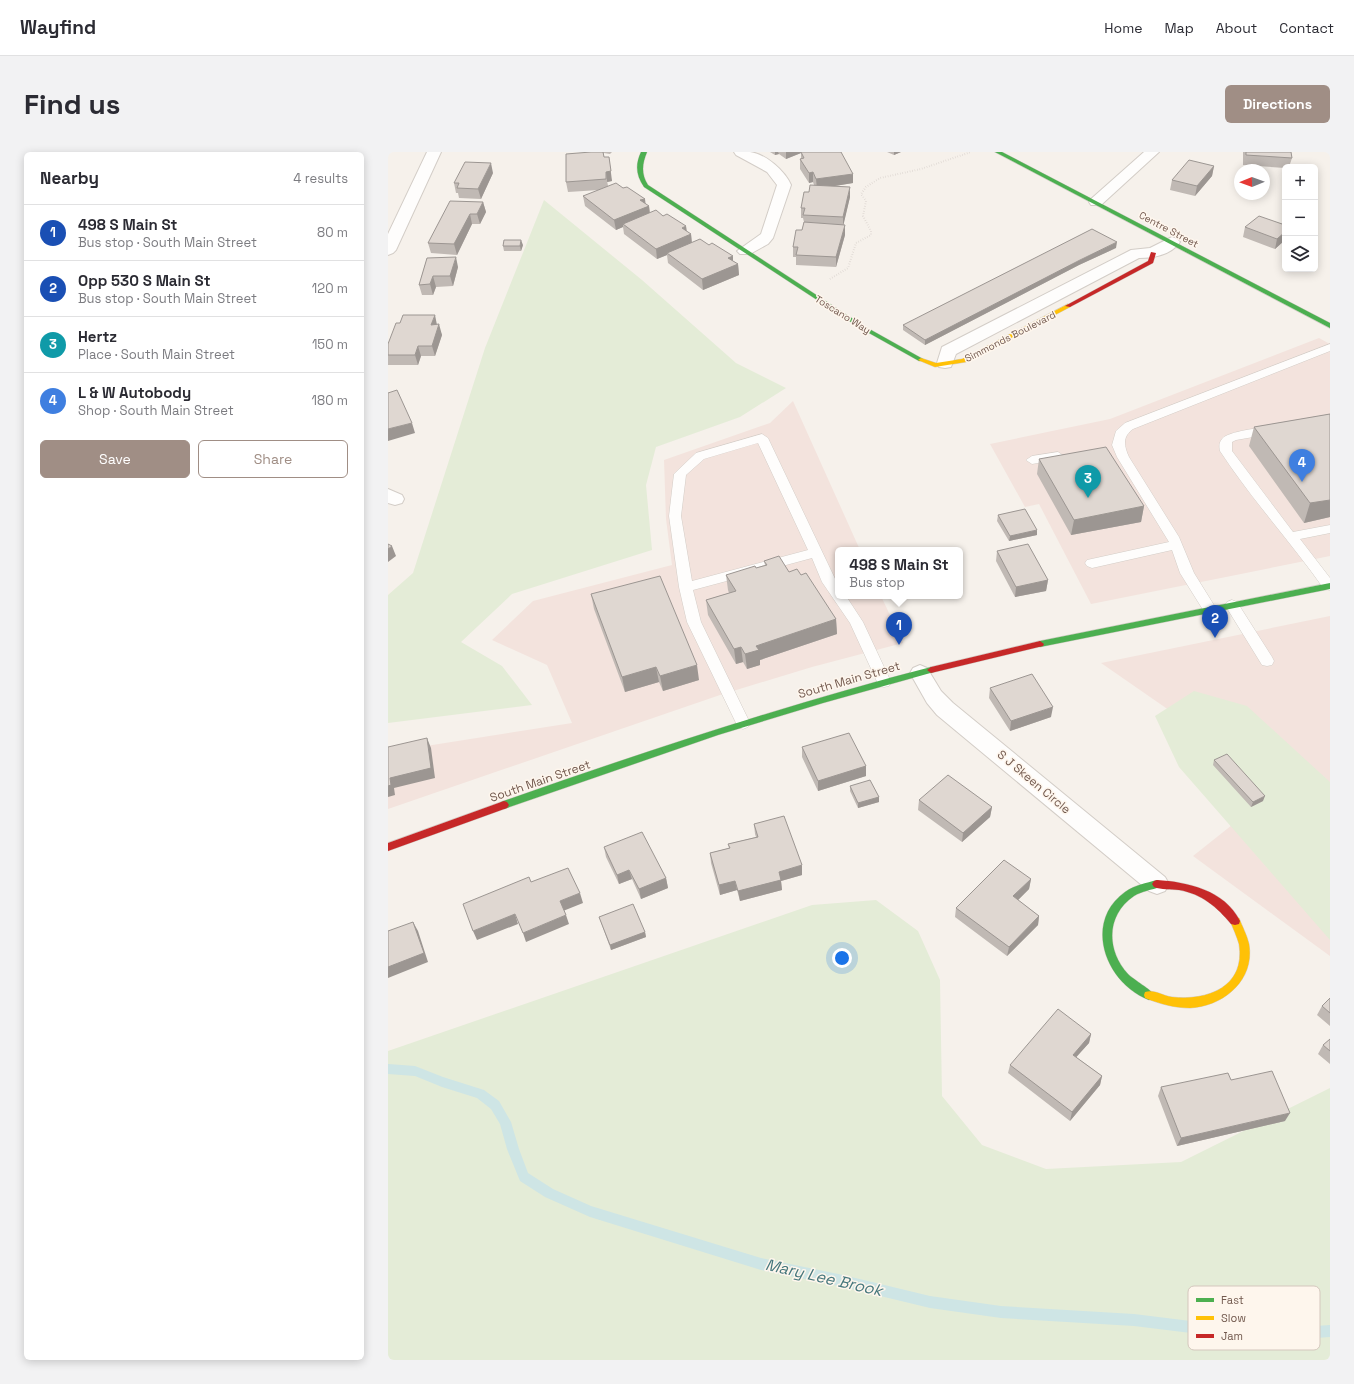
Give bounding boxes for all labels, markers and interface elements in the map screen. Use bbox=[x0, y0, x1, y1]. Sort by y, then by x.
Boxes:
text: Wayfind bbox=[20, 15, 96, 40]
text: Home bbox=[1104, 19, 1142, 37]
text: Map bbox=[1164, 19, 1194, 37]
text: About bbox=[1216, 19, 1257, 37]
text: Contact bbox=[1279, 19, 1334, 37]
button: Directions bbox=[1225, 85, 1330, 123]
text: Find us bbox=[24, 86, 121, 122]
north arrow bbox=[1234, 164, 1270, 200]
map controls bbox=[1282, 164, 1318, 272]
button: + bbox=[1282, 164, 1318, 200]
text: Nearby bbox=[40, 167, 99, 189]
text: 4 results bbox=[293, 170, 348, 187]
button: − bbox=[1282, 200, 1318, 236]
street label: Centre Street bbox=[1137, 208, 1201, 251]
text: 498 S Main St bbox=[78, 215, 177, 234]
text: 1 bbox=[50, 224, 56, 241]
text: 80 m bbox=[317, 224, 348, 241]
text: Bus stop · South Main Street bbox=[78, 234, 257, 251]
button: layers bbox=[1282, 236, 1318, 272]
text: Opp 530 S Main St bbox=[78, 271, 211, 290]
text: 2 bbox=[49, 280, 57, 297]
text: 120 m bbox=[312, 280, 348, 297]
text: Bus stop · South Main Street bbox=[78, 290, 257, 307]
street label: Toscano Way bbox=[812, 292, 873, 337]
street label: Simmonds Boulevard bbox=[963, 308, 1058, 365]
text: Hertz bbox=[78, 327, 117, 346]
text: 3 bbox=[49, 336, 57, 353]
text: 150 m bbox=[312, 336, 348, 353]
text: Place · South Main Street bbox=[78, 346, 235, 363]
text: L & W Autobody bbox=[78, 383, 191, 402]
text: 4 bbox=[49, 392, 57, 409]
text: 180 m bbox=[312, 392, 348, 409]
text: Shop · South Main Street bbox=[78, 402, 234, 419]
button: Save bbox=[40, 440, 190, 478]
button: Share bbox=[198, 440, 348, 478]
pin: 4 bbox=[1289, 449, 1315, 482]
pin: 3 bbox=[1075, 465, 1101, 498]
popup bbox=[835, 547, 963, 599]
text: 498 S Main St bbox=[849, 555, 949, 574]
text: Bus stop bbox=[849, 574, 905, 591]
pin: 2 bbox=[1202, 605, 1228, 638]
pin: 1 bbox=[886, 612, 912, 645]
street label: South Main Street bbox=[796, 658, 902, 702]
street label: S J Skeen Circle bbox=[994, 747, 1074, 817]
street label: South Main Street bbox=[488, 756, 592, 806]
your location bbox=[832, 948, 852, 968]
water label: Mary Lee Brook bbox=[763, 1254, 887, 1302]
legend bbox=[1188, 1286, 1320, 1350]
text: Fast bbox=[1221, 1293, 1244, 1307]
text: Slow bbox=[1221, 1311, 1246, 1325]
text: Jam bbox=[1221, 1329, 1243, 1343]

